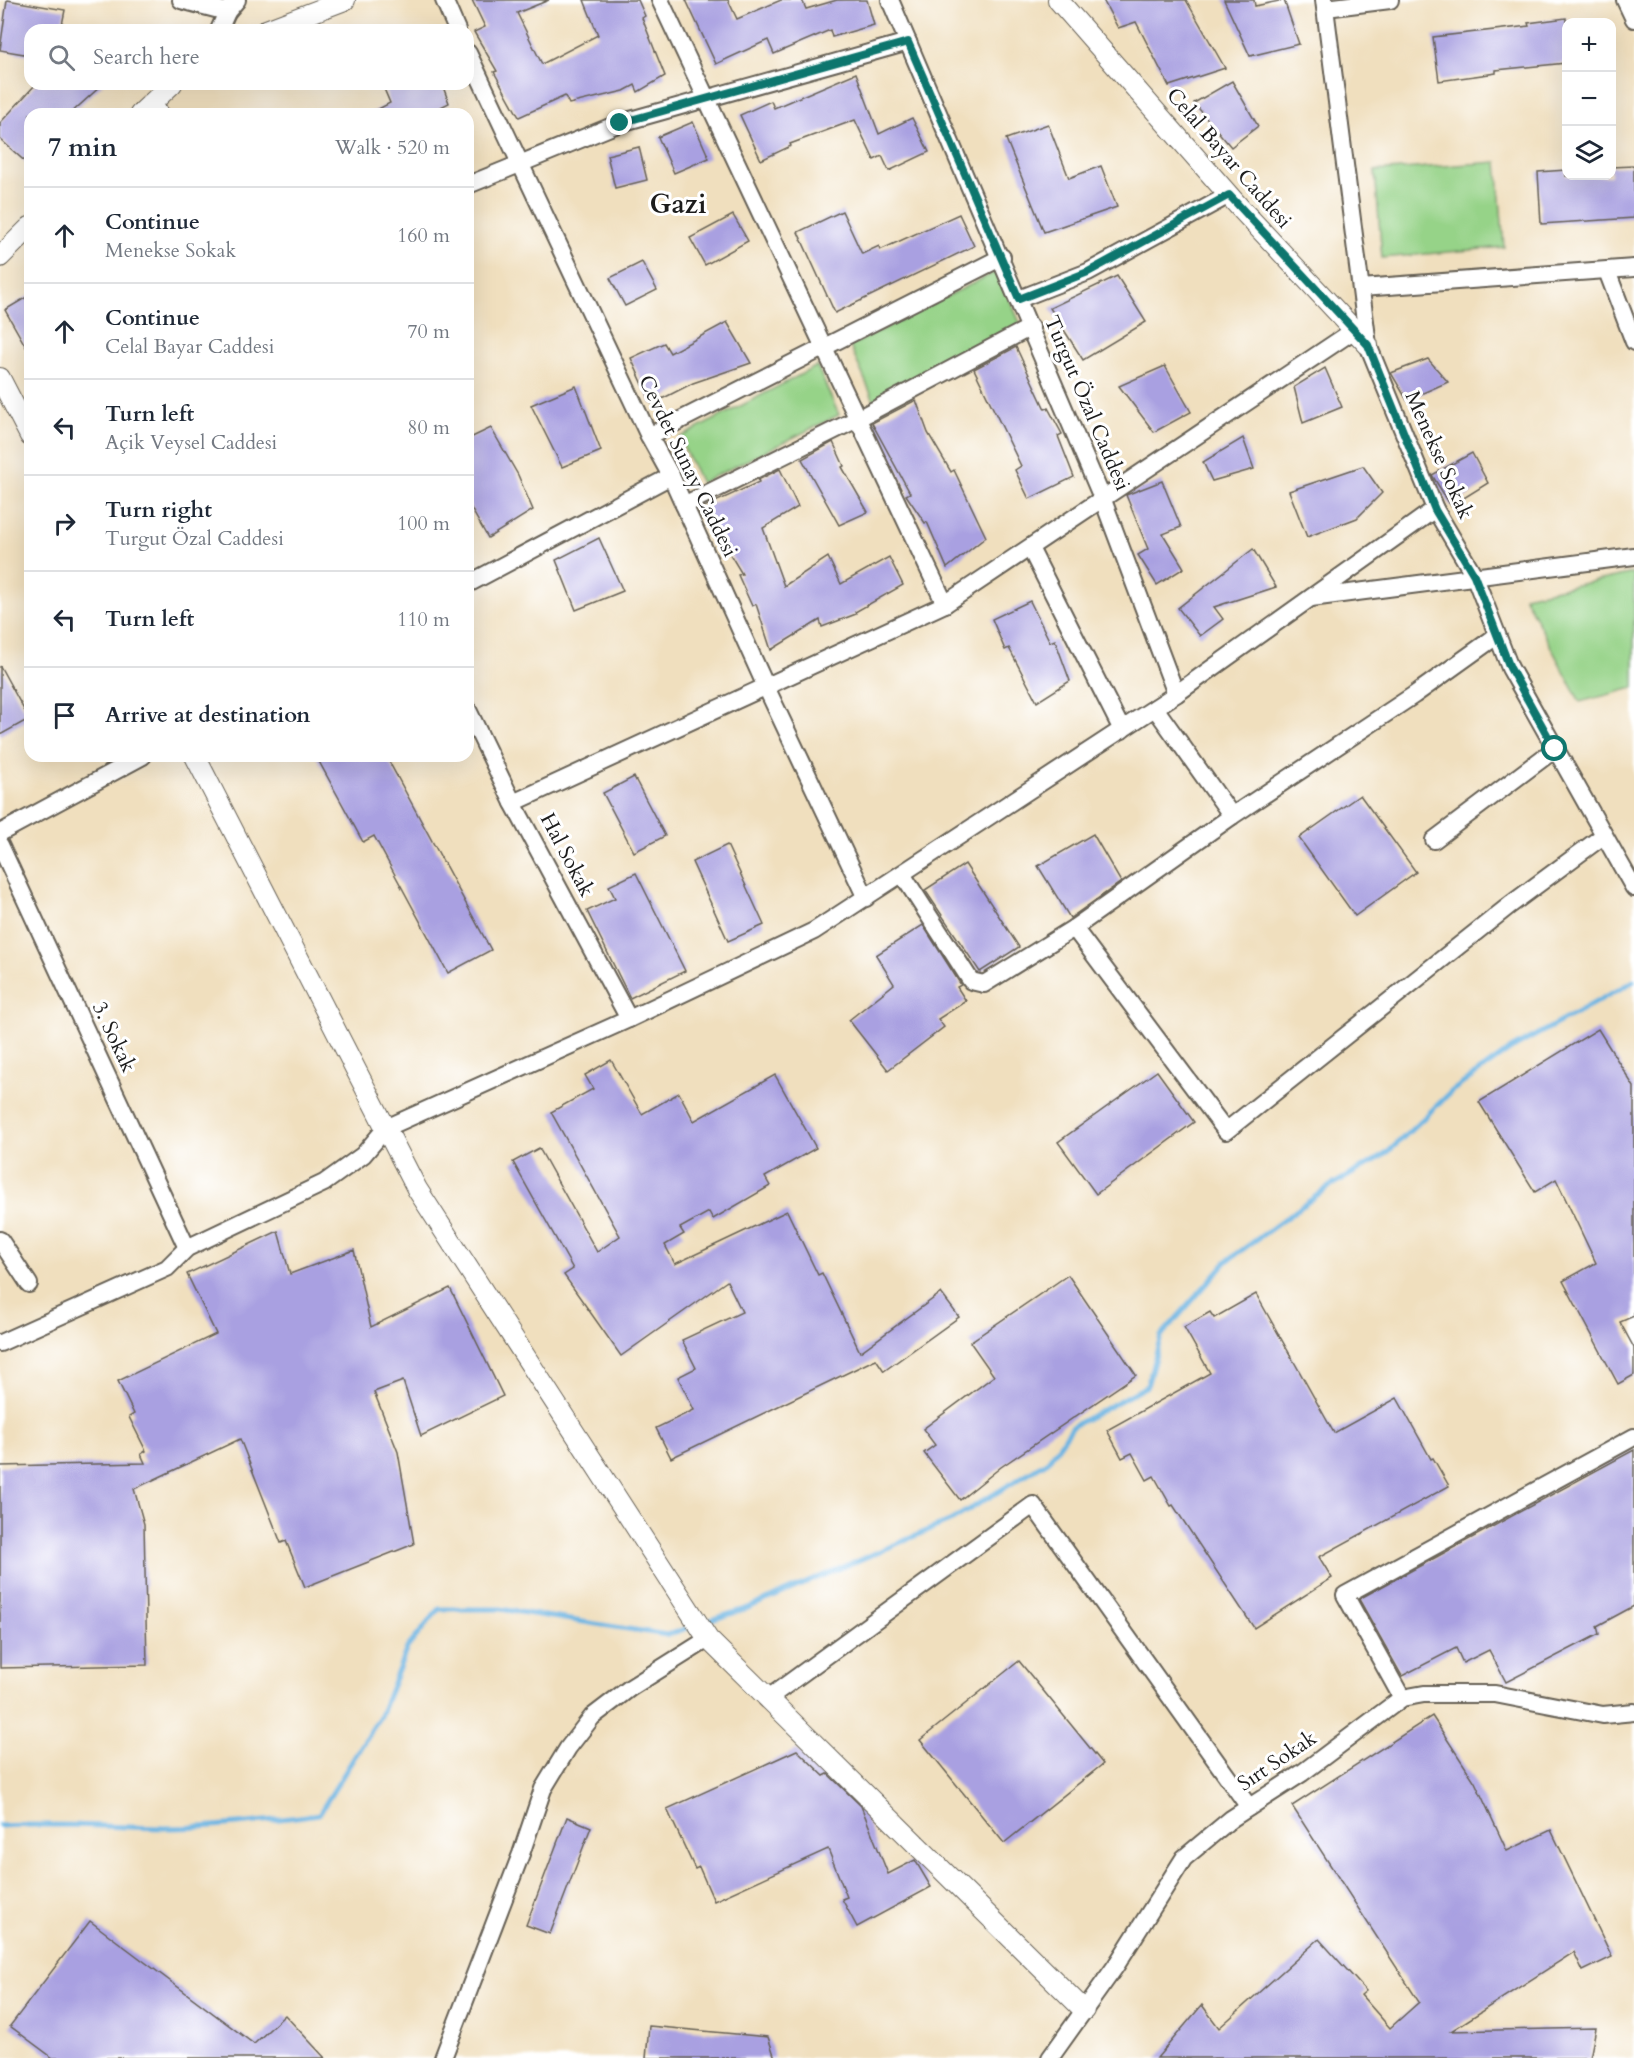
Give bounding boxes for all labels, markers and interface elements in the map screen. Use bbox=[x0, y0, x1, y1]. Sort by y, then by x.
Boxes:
map controls bbox=[1562, 18, 1616, 180]
button: + bbox=[1562, 18, 1616, 72]
search box bbox=[24, 24, 474, 90]
icon: search bbox=[45, 41, 78, 74]
text: Search here bbox=[93, 42, 200, 72]
button: − bbox=[1562, 72, 1616, 126]
street label: Celal Bayar Caddesi bbox=[1160, 81, 1298, 235]
route end bbox=[606, 109, 632, 135]
button: layers bbox=[1562, 126, 1616, 180]
text: 7 min bbox=[48, 130, 117, 165]
text: Walk · 520 m bbox=[335, 134, 450, 161]
district label: Gazi bbox=[649, 186, 707, 223]
text: Continue bbox=[105, 207, 200, 237]
icon: ahead bbox=[48, 219, 81, 252]
text: 160 m bbox=[397, 222, 450, 249]
text: Menekse Sokak bbox=[105, 237, 236, 264]
text: Continue bbox=[105, 303, 200, 333]
street label: Turgut Özal Caddesi bbox=[1037, 311, 1137, 495]
icon: ahead bbox=[48, 315, 81, 348]
text: 70 m bbox=[407, 318, 450, 345]
text: Celal Bayar Caddesi bbox=[105, 333, 274, 360]
street label: Cevdet Sunay Caddesi bbox=[631, 370, 745, 562]
street label: Menekse Sokak bbox=[1398, 386, 1481, 524]
text: Turn left bbox=[105, 399, 194, 429]
icon: left bbox=[48, 411, 81, 444]
text: 80 m bbox=[407, 414, 450, 441]
text: Açik Veysel Caddesi bbox=[105, 429, 277, 456]
text: Turn right bbox=[105, 495, 212, 525]
icon: right bbox=[48, 507, 81, 540]
text: 100 m bbox=[397, 510, 450, 537]
text: Turgut Özal Caddesi bbox=[105, 525, 284, 552]
icon: left bbox=[48, 603, 81, 636]
text: Turn left bbox=[105, 604, 194, 634]
text: 110 m bbox=[397, 606, 450, 633]
icon: arrive bbox=[48, 699, 81, 732]
text: Arrive at destination bbox=[105, 700, 310, 730]
route start bbox=[1541, 735, 1567, 761]
street label: Hal Sokak bbox=[533, 808, 602, 903]
street label: 3. Sokak bbox=[85, 997, 143, 1078]
street label: Sırt Sokak bbox=[1232, 1723, 1323, 1798]

